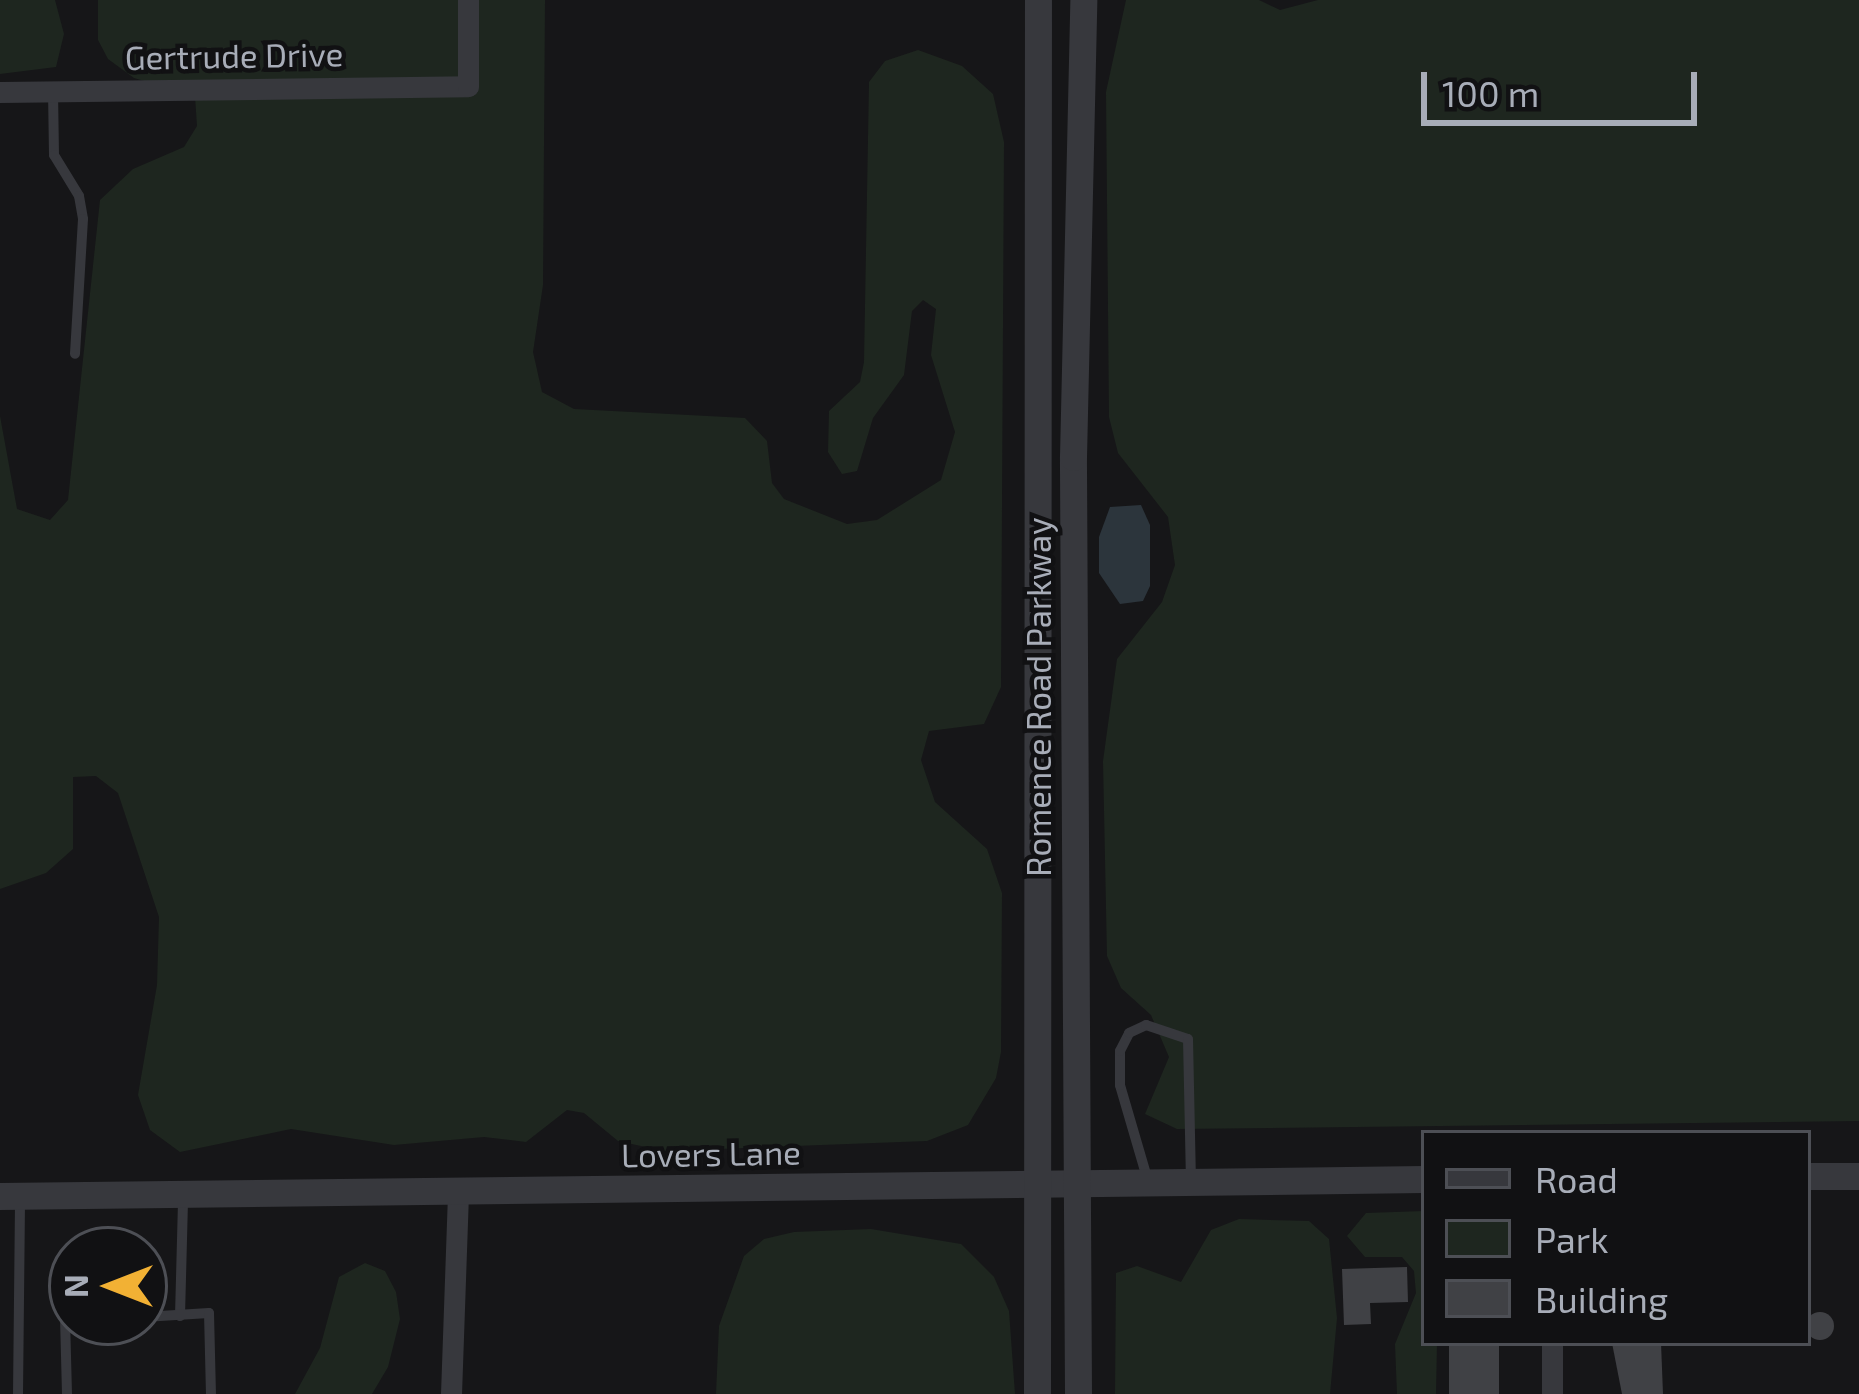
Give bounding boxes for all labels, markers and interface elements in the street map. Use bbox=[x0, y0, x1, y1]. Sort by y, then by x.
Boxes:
street label: Gertrude Drive bbox=[124, 34, 344, 78]
scale bar bbox=[1427, 48, 1703, 122]
text: 100 m bbox=[1442, 71, 1539, 114]
street label: Romence Road Parkway bbox=[1019, 517, 1059, 877]
legend bbox=[1421, 1130, 1811, 1346]
street label: Lovers Lane bbox=[621, 1133, 801, 1175]
text: Road bbox=[1535, 1157, 1618, 1200]
text: Park bbox=[1535, 1217, 1609, 1260]
north arrow bbox=[48, 1226, 168, 1346]
text: N bbox=[55, 1274, 95, 1298]
text: Building bbox=[1535, 1277, 1668, 1320]

